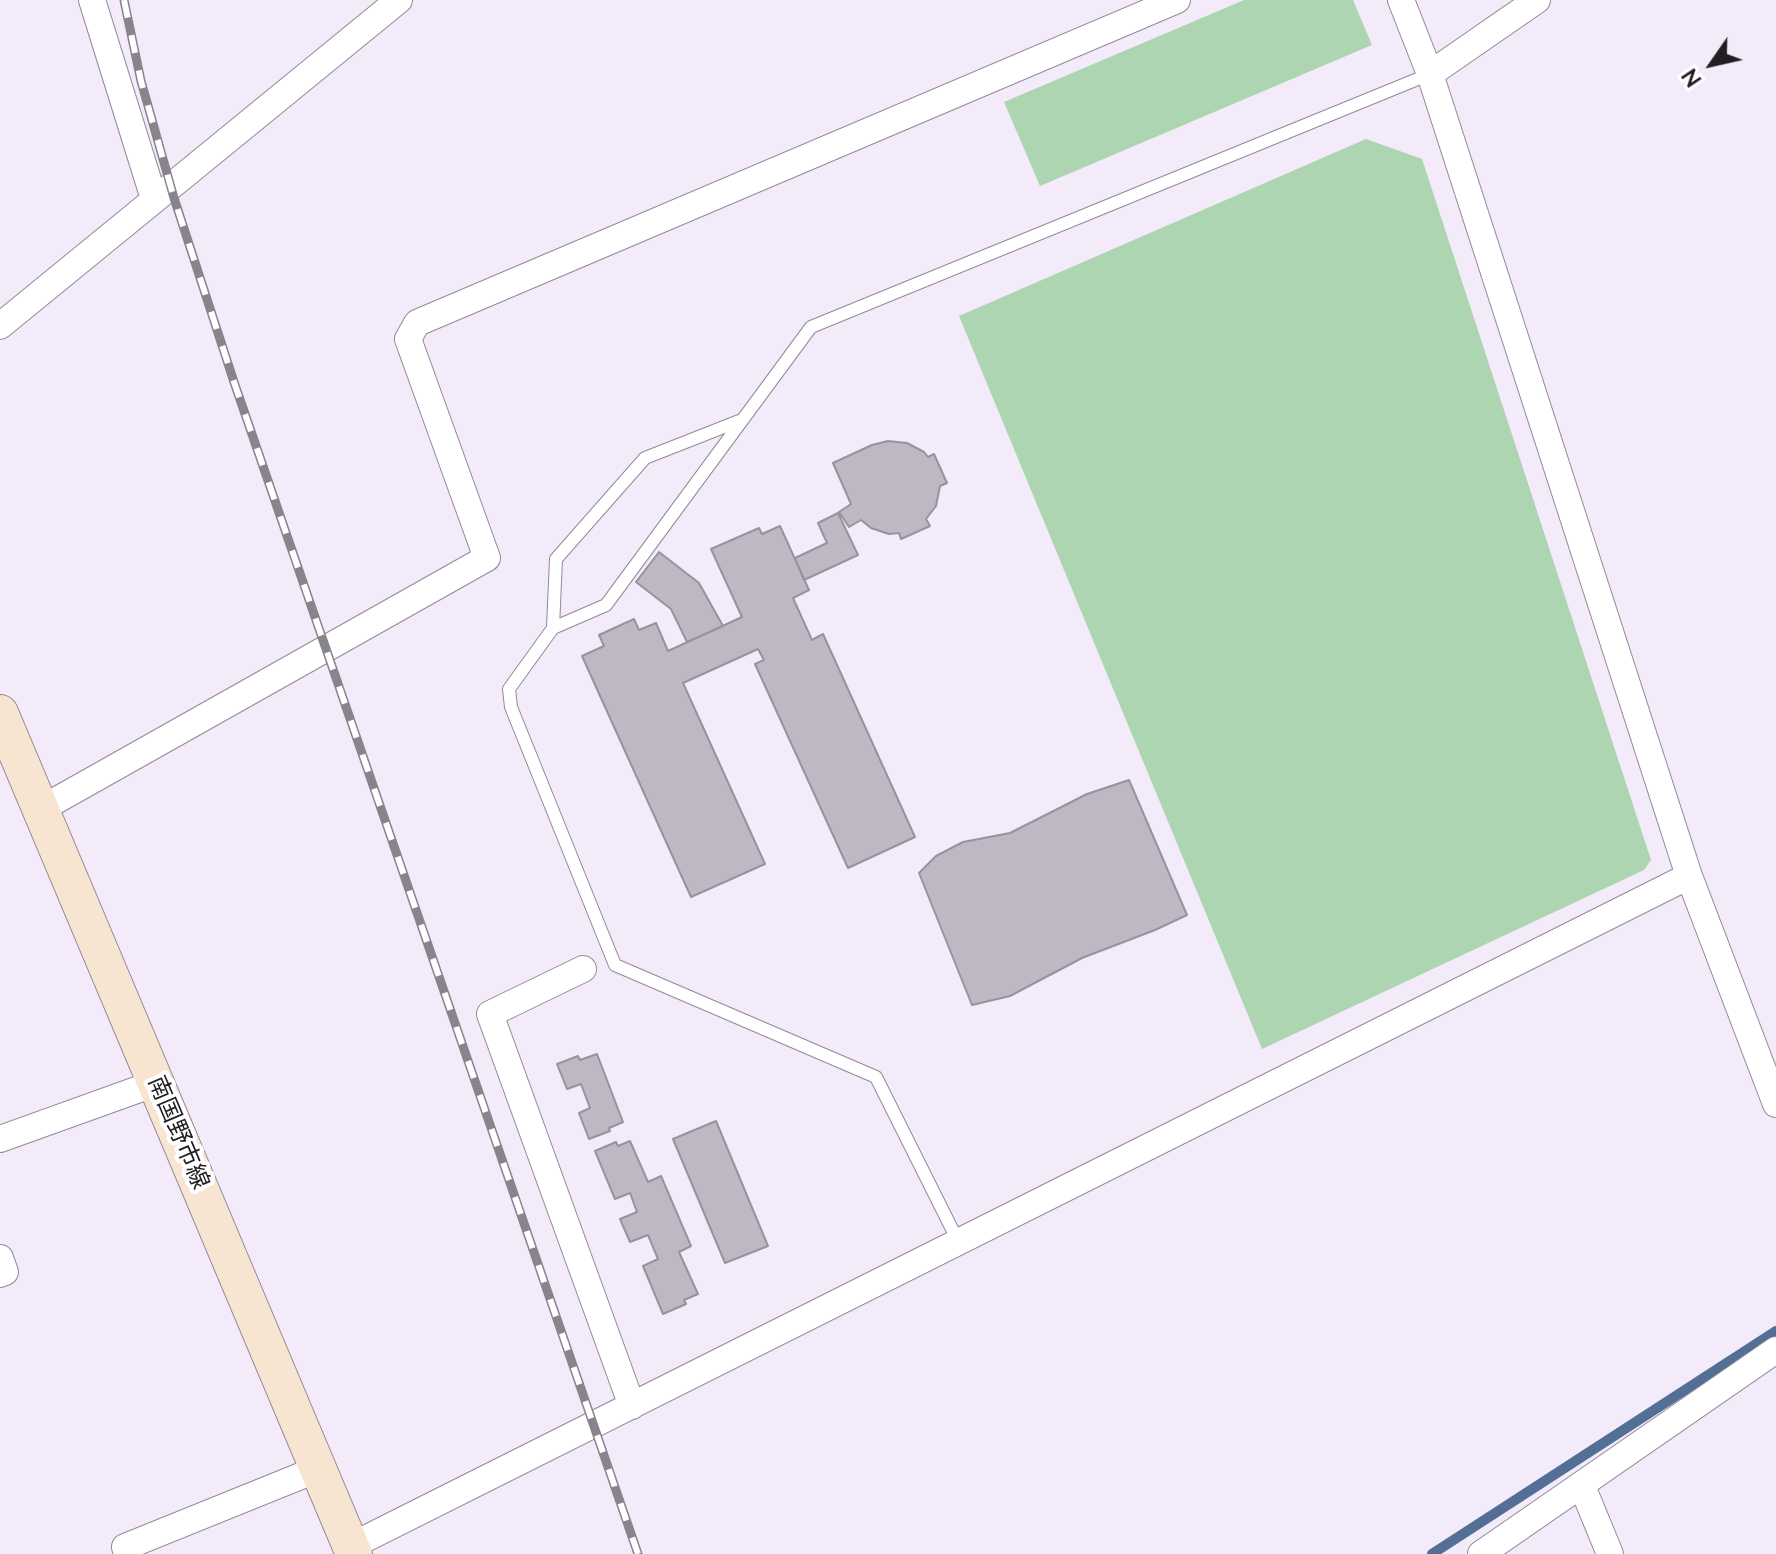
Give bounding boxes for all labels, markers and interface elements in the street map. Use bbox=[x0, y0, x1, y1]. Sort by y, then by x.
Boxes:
north arrow bbox=[1672, 24, 1752, 104]
text: N bbox=[1675, 62, 1709, 93]
street label: 南国野市線 bbox=[140, 1072, 214, 1194]

